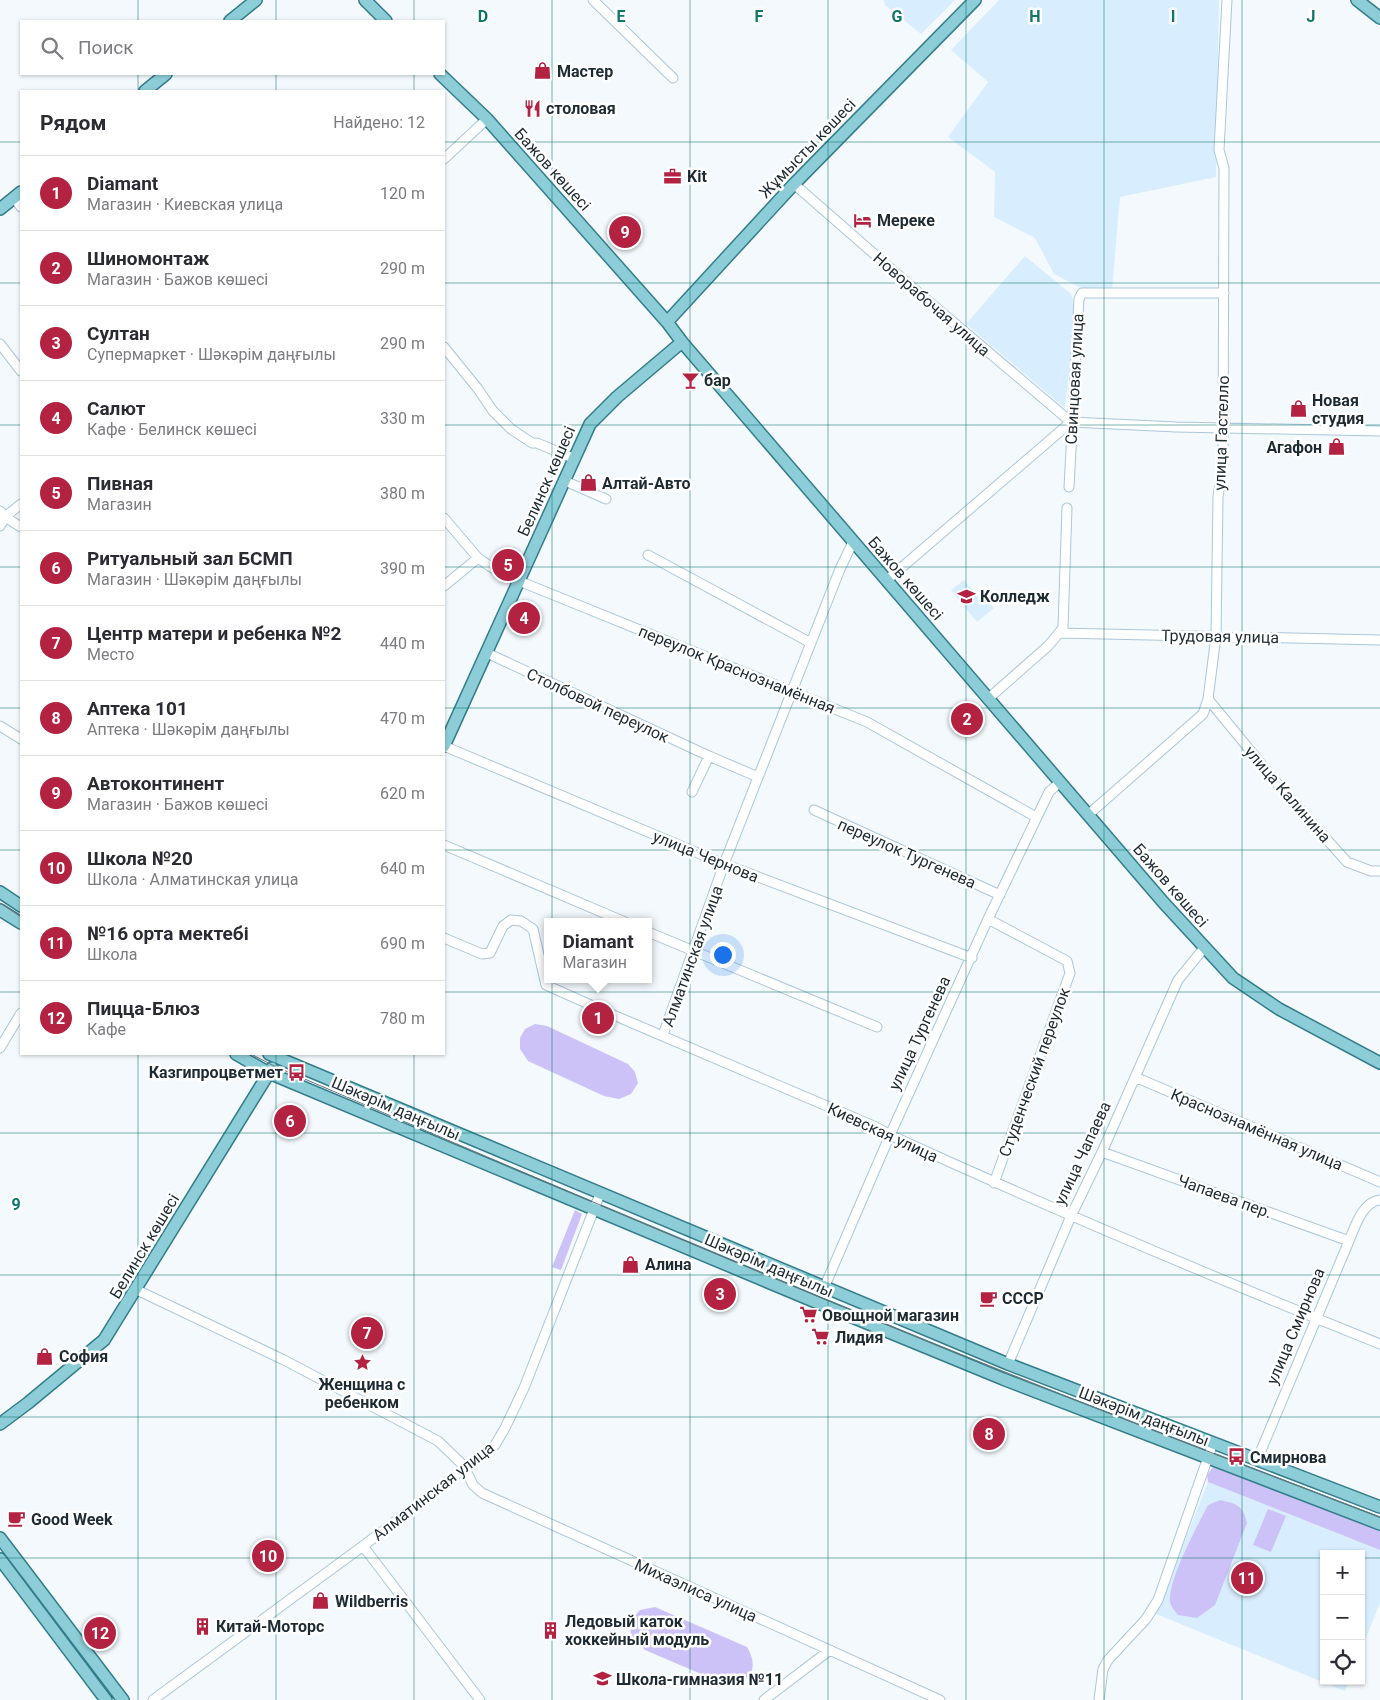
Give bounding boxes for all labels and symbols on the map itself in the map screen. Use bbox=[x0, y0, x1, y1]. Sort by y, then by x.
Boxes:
text: D bbox=[478, 7, 488, 26]
text: E bbox=[617, 7, 626, 26]
text: F bbox=[755, 7, 764, 26]
text: G bbox=[892, 7, 903, 26]
text: H bbox=[1029, 7, 1041, 26]
text: I bbox=[1171, 7, 1175, 26]
text: J bbox=[1307, 7, 1315, 26]
shop icon: Мастер bbox=[533, 61, 553, 81]
place label: Мастер bbox=[557, 62, 613, 81]
street label: Жұмысты көшесі bbox=[755, 95, 860, 202]
restaurant icon: столовая bbox=[522, 98, 542, 118]
place label: столовая bbox=[546, 99, 616, 118]
street label: Бажов көшесі bbox=[511, 124, 595, 215]
office icon: Kit bbox=[663, 166, 683, 186]
place label: Kit bbox=[687, 167, 707, 186]
hotel icon: Мереке bbox=[853, 210, 873, 230]
place label: Мереке bbox=[877, 211, 935, 230]
pin: 9 bbox=[609, 213, 641, 251]
street label: Новорабочая улица bbox=[869, 248, 994, 360]
street label: Свинцовая улица bbox=[1062, 313, 1087, 445]
bar icon: бар bbox=[680, 370, 700, 390]
place label: бар bbox=[704, 371, 731, 390]
street label: улица Гастелло bbox=[1210, 375, 1233, 491]
place label: Новая студия bbox=[1312, 391, 1364, 428]
shop icon: Новая студия bbox=[1288, 399, 1308, 419]
street label: Белинск көшесі bbox=[514, 423, 579, 539]
shop icon: Агафон bbox=[1326, 437, 1346, 457]
place label: Агафон bbox=[1266, 438, 1322, 457]
shop icon: Алтай-Авто bbox=[578, 473, 598, 493]
place label: Алтай-Авто bbox=[602, 474, 691, 493]
street label: Бажов көшесі bbox=[864, 533, 947, 624]
pin: 5 bbox=[492, 546, 524, 584]
school or university icon: Колледж bbox=[956, 586, 976, 606]
place label: Колледж bbox=[980, 587, 1050, 606]
pin: 4 bbox=[508, 599, 540, 637]
street label: переулок Краснознамённая bbox=[636, 621, 838, 718]
street label: Трудовая улица bbox=[1161, 626, 1279, 647]
street label: Столбовой переулок bbox=[524, 664, 672, 747]
pin: 2 bbox=[951, 700, 983, 738]
street label: улица Калинина bbox=[1241, 742, 1335, 847]
street label: переулок Тургенева bbox=[835, 814, 979, 892]
street label: улица Чернова bbox=[650, 827, 762, 886]
street label: Бажов көшесі bbox=[1129, 840, 1212, 931]
street label: Алматинская улица bbox=[658, 883, 727, 1029]
your location bbox=[710, 942, 736, 968]
street label: улица Тургенева bbox=[885, 973, 954, 1093]
street label: Студенческий переулок bbox=[995, 985, 1074, 1159]
pin: 1 bbox=[582, 999, 614, 1037]
bus stop icon: Казгипроцветмет bbox=[287, 1062, 307, 1082]
place label: Казгипроцветмет bbox=[149, 1063, 283, 1082]
street label: Шәкәрім даңғылы bbox=[329, 1073, 463, 1144]
street label: Краснознамённая улица bbox=[1168, 1085, 1346, 1174]
street label: Киевская улица bbox=[825, 1099, 941, 1166]
street label: улица Чапаева bbox=[1050, 1099, 1115, 1208]
pin: 6 bbox=[274, 1102, 306, 1140]
street label: Чапаева пер. bbox=[1175, 1171, 1275, 1222]
street label: Белинск көшесі bbox=[106, 1191, 183, 1302]
text: 9 bbox=[11, 1195, 21, 1214]
street label: Шәкәрім даңғылы bbox=[702, 1230, 836, 1301]
shop icon: Алина bbox=[621, 1254, 641, 1274]
place label: Алина bbox=[645, 1255, 692, 1274]
street label: улица Смирнова bbox=[1262, 1265, 1329, 1387]
pin: 3 bbox=[704, 1275, 736, 1313]
cafe icon: СССР bbox=[978, 1288, 998, 1308]
place label: СССР bbox=[1002, 1289, 1044, 1308]
supermarket icon: Овощной магазин bbox=[798, 1305, 818, 1325]
place label: Овощной магазин bbox=[822, 1306, 959, 1325]
pin: 7 bbox=[351, 1314, 383, 1352]
supermarket icon: Лидия bbox=[811, 1327, 831, 1347]
place label: Лидия bbox=[835, 1328, 883, 1347]
shop icon: София bbox=[35, 1346, 55, 1366]
place label: София bbox=[59, 1347, 108, 1366]
place icon: Женщина с ребенком bbox=[352, 1352, 372, 1372]
place label: Женщина с ребенком bbox=[319, 1375, 405, 1412]
street label: Шәкәрім даңғылы bbox=[1076, 1383, 1212, 1450]
pin: 8 bbox=[973, 1415, 1005, 1453]
street label: Алматинская улица bbox=[369, 1438, 498, 1545]
bus stop icon: Смирнова bbox=[1226, 1447, 1246, 1467]
place label: Смирнова bbox=[1250, 1448, 1327, 1467]
cafe icon: Good Week bbox=[7, 1509, 27, 1529]
place label: Good Week bbox=[31, 1510, 113, 1529]
pin: 10 bbox=[252, 1537, 284, 1575]
street label: Михаэлиса улица bbox=[632, 1555, 760, 1626]
pin: 11 bbox=[1231, 1559, 1263, 1597]
shop icon: Wildberris bbox=[311, 1591, 331, 1611]
place label: Wildberris bbox=[335, 1592, 408, 1611]
place label: Ледовый каток хоккейный модуль bbox=[565, 1612, 709, 1649]
pin: 12 bbox=[84, 1614, 116, 1652]
building icon: Китай-Моторс bbox=[192, 1616, 212, 1636]
place label: Китай-Моторс bbox=[216, 1617, 324, 1636]
building icon: Ледовый каток хоккейный модуль bbox=[541, 1620, 561, 1640]
school or university icon: Школа-гимназия №11 bbox=[592, 1669, 612, 1689]
place label: Школа-гимназия №11 bbox=[616, 1670, 783, 1689]

